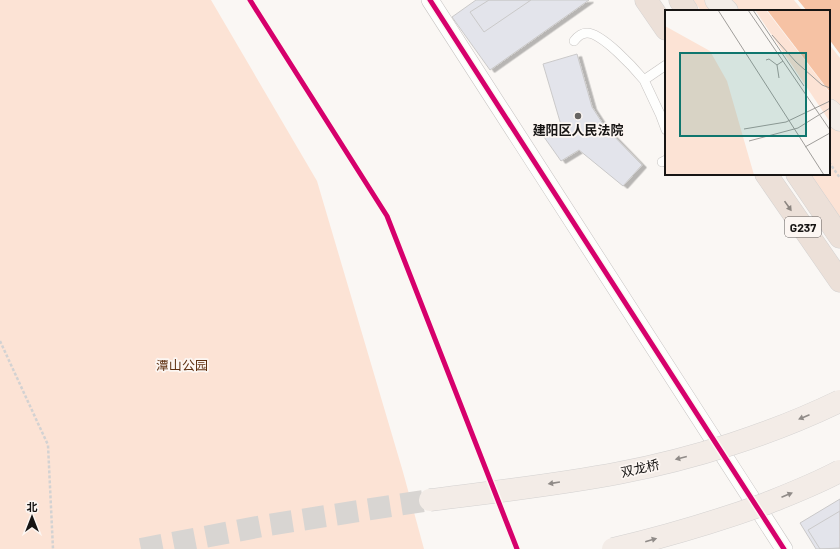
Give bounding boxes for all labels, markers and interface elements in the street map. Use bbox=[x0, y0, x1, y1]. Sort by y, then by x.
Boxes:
inset map bbox=[665, 10, 830, 175]
marker: 建阳区人民法院 bbox=[573, 111, 583, 121]
place label: 建阳区人民法院 bbox=[532, 122, 624, 138]
one-way arrow bbox=[784, 201, 792, 211]
road number: G237 bbox=[785, 217, 821, 237]
park label: 潭山公园 bbox=[156, 357, 208, 373]
one-way arrow bbox=[799, 414, 810, 420]
street label: 双龙桥 bbox=[619, 456, 661, 480]
one-way arrow bbox=[675, 456, 688, 462]
one-way arrow bbox=[548, 480, 560, 486]
one-way arrow bbox=[782, 492, 793, 498]
north arrow bbox=[12, 497, 52, 537]
text: 北 bbox=[27, 500, 38, 513]
one-way arrow bbox=[645, 537, 657, 543]

